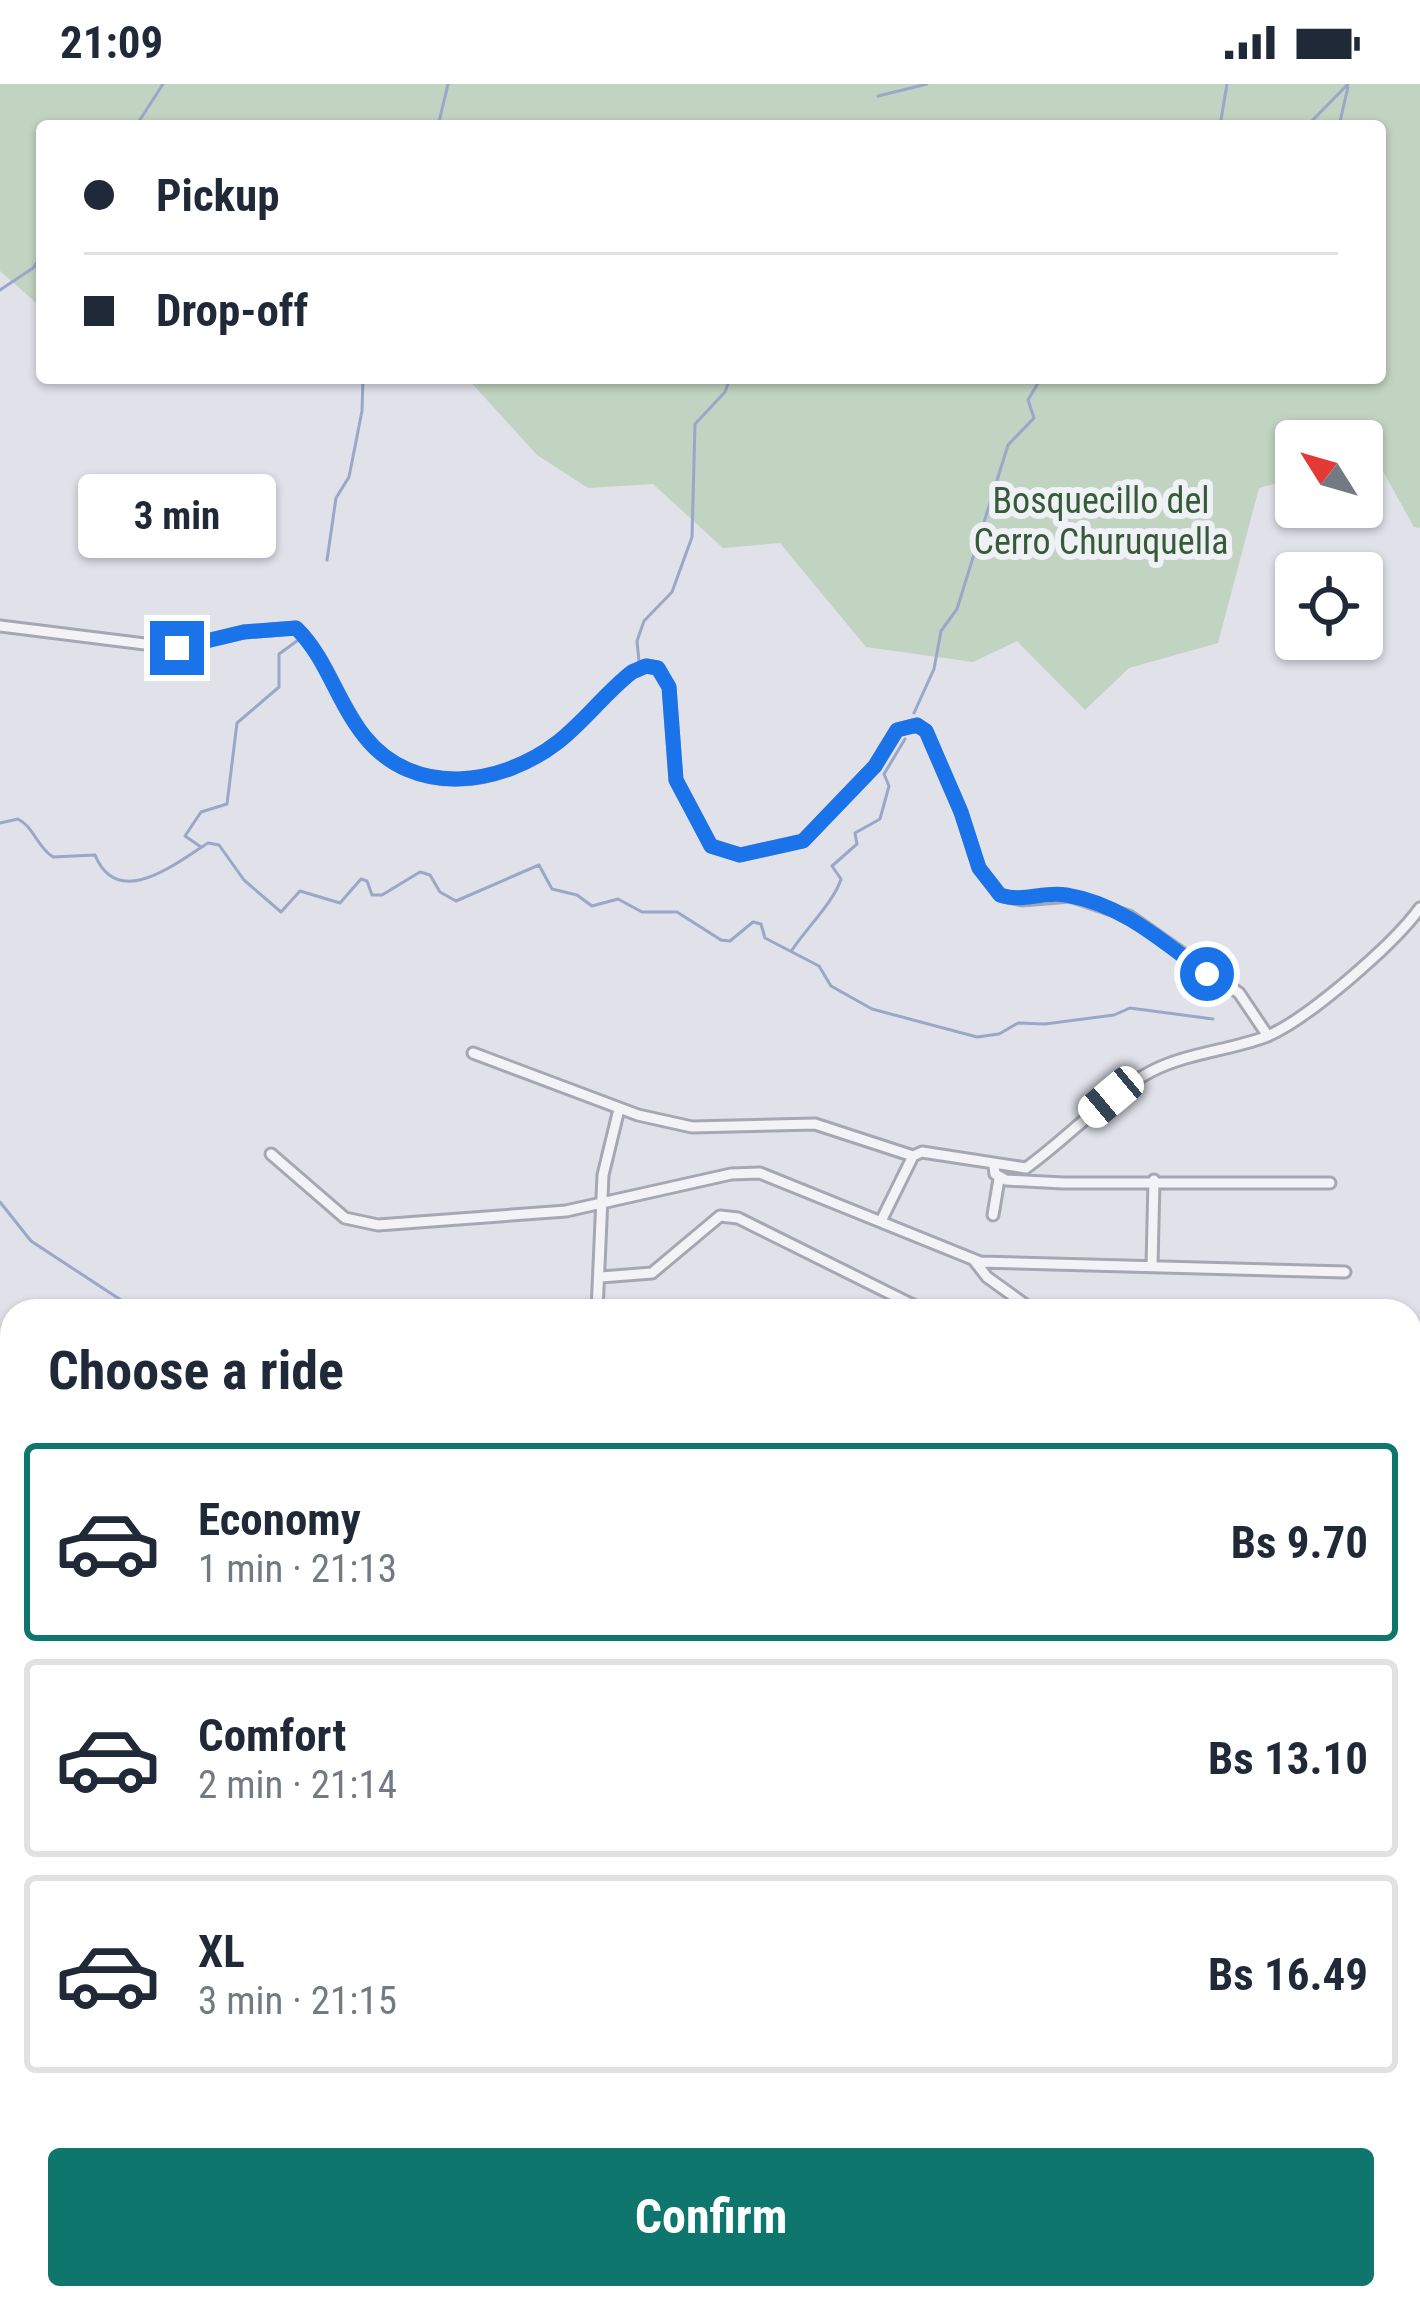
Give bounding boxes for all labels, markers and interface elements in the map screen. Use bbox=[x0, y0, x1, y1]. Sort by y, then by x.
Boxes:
text: 21:09 bbox=[60, 16, 163, 69]
text: Pickup bbox=[156, 169, 280, 222]
text: Drop-off bbox=[156, 284, 308, 337]
north arrow bbox=[1275, 420, 1383, 528]
map controls bbox=[1275, 420, 1383, 660]
callout: 3 min bbox=[78, 474, 276, 558]
park label: Bosquecillo del Cerro Churuquella bbox=[974, 480, 1228, 563]
text: 3 min bbox=[134, 493, 220, 539]
button: locate bbox=[1275, 552, 1383, 660]
route end bbox=[150, 621, 204, 675]
route start bbox=[1180, 947, 1234, 1001]
car bbox=[1072, 1060, 1150, 1134]
text: Choose a ride bbox=[48, 1339, 344, 1402]
icon: car bbox=[54, 1488, 162, 1596]
text: Economy bbox=[198, 1493, 361, 1546]
text: Bs 9.70 bbox=[1231, 1516, 1368, 1569]
text: 1 min · 21:13 bbox=[198, 1546, 397, 1592]
icon: car bbox=[54, 1704, 162, 1812]
text: Comfort bbox=[198, 1709, 346, 1762]
text: Bs 13.10 bbox=[1208, 1732, 1368, 1785]
text: 2 min · 21:14 bbox=[198, 1762, 397, 1808]
icon: car bbox=[54, 1920, 162, 2028]
text: XL bbox=[198, 1925, 245, 1978]
text: Bs 16.49 bbox=[1208, 1948, 1368, 2001]
text: 3 min · 21:15 bbox=[198, 1978, 397, 2024]
button: Confirm bbox=[48, 2148, 1374, 2286]

